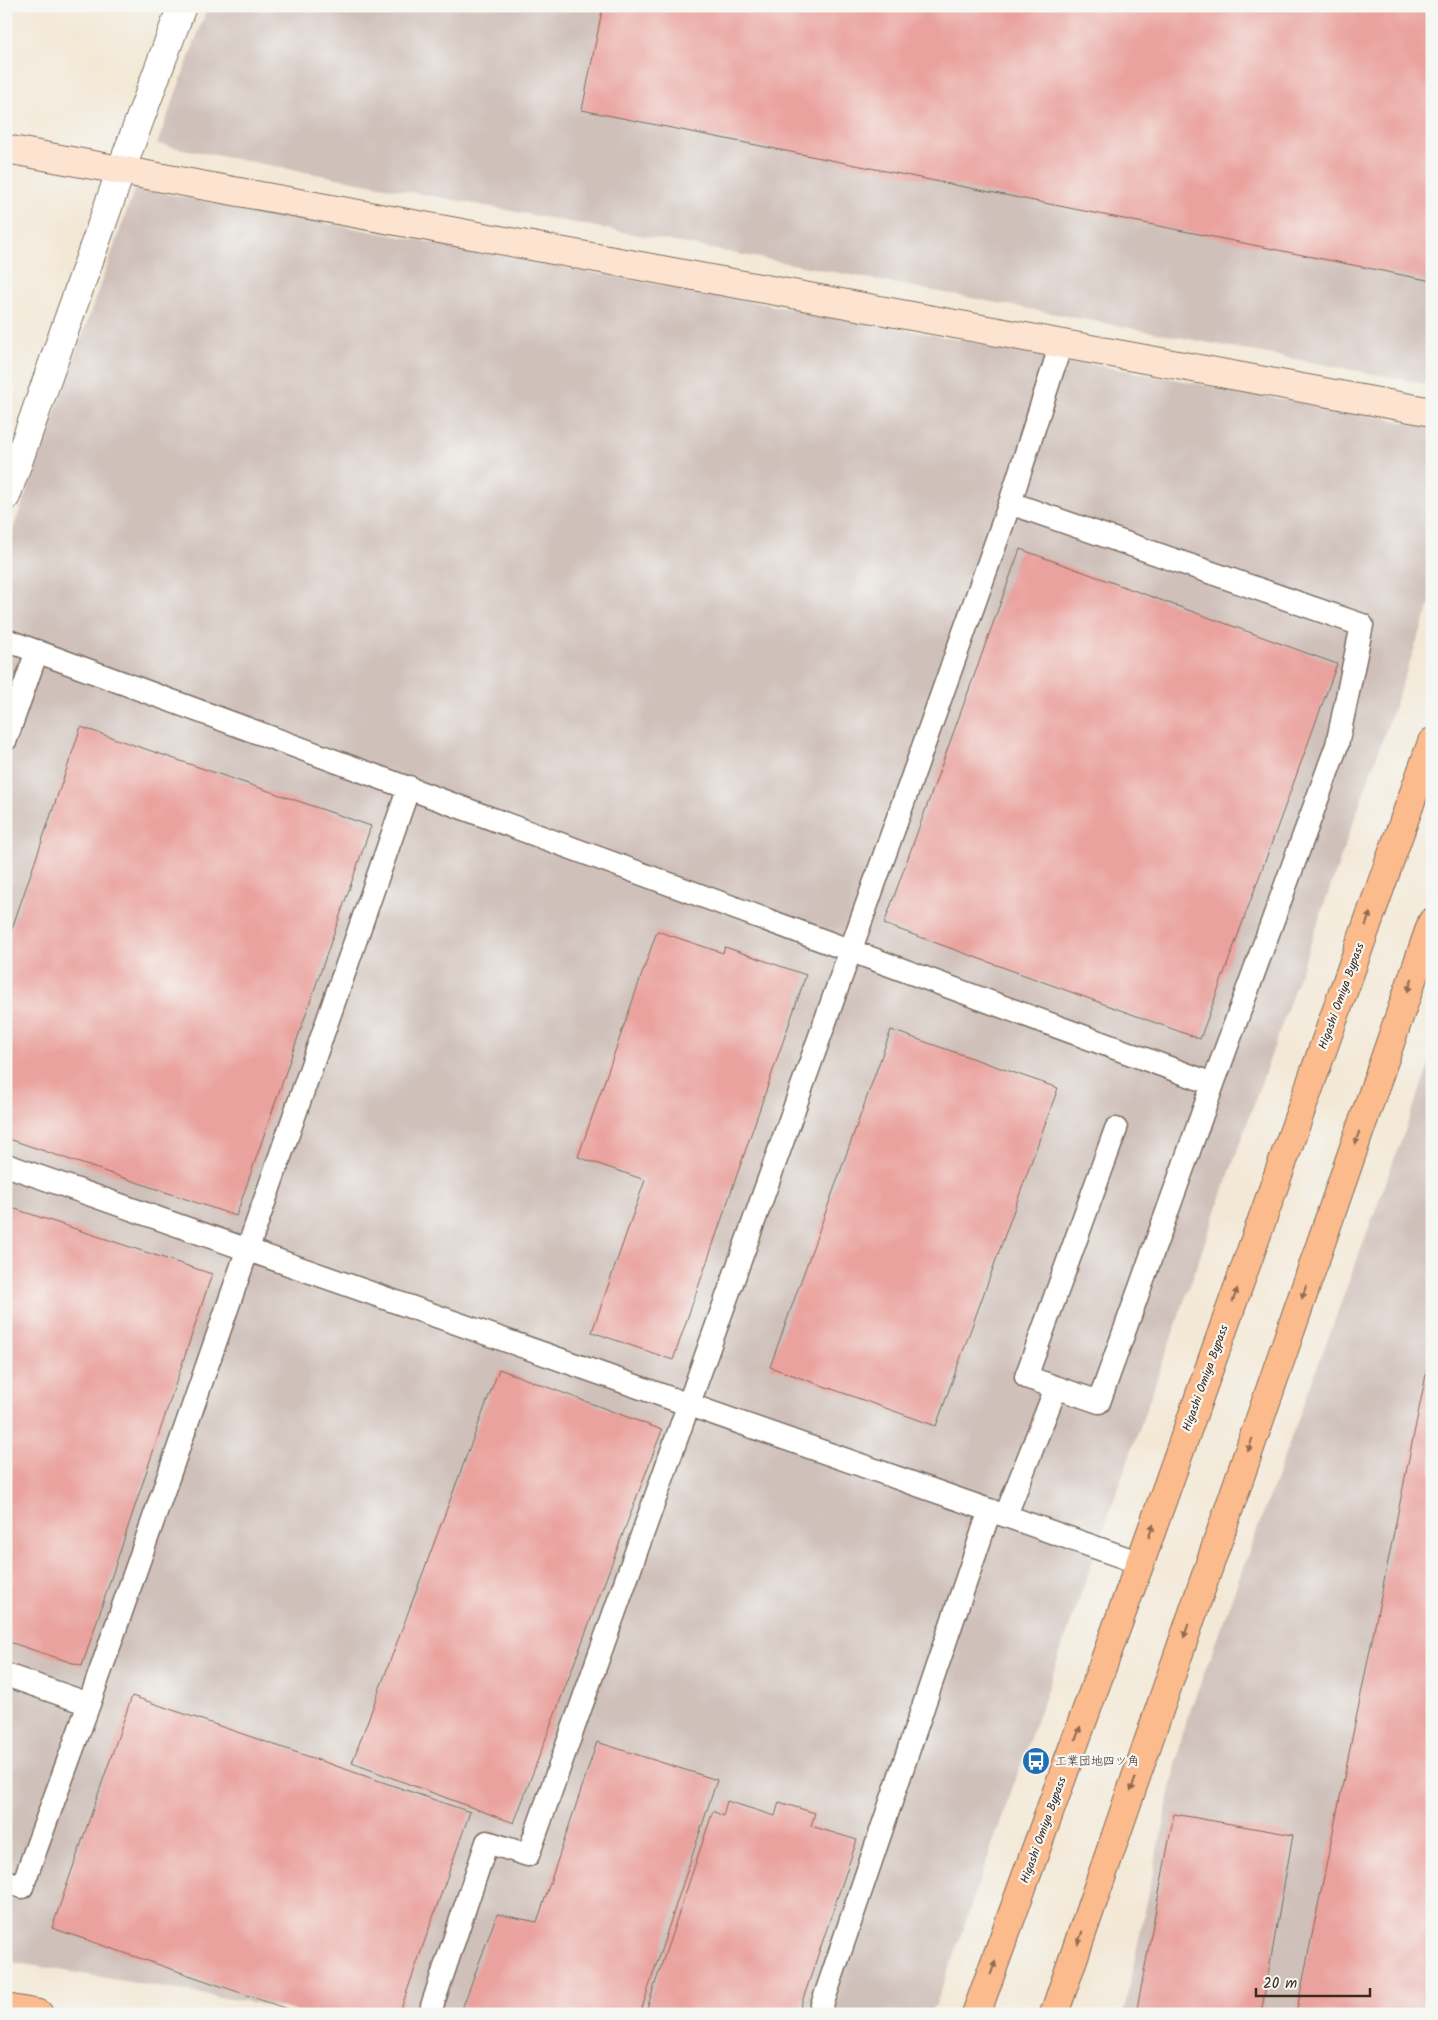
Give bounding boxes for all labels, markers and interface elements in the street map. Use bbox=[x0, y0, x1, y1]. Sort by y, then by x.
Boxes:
one-way arrow bbox=[1365, 912, 1372, 927]
street label: Higashi Omiya Bypass bbox=[1313, 940, 1370, 1052]
one-way arrow bbox=[1406, 977, 1413, 992]
one-way arrow bbox=[1353, 1131, 1361, 1146]
one-way arrow bbox=[1299, 1284, 1307, 1299]
one-way arrow bbox=[1231, 1287, 1239, 1302]
street label: Higashi Omiya Bypass bbox=[1177, 1322, 1234, 1434]
one-way arrow bbox=[1246, 1438, 1254, 1453]
one-way arrow bbox=[1148, 1523, 1155, 1538]
one-way arrow bbox=[1182, 1624, 1190, 1639]
one-way arrow bbox=[1074, 1725, 1082, 1740]
bus stop icon: 工業団地四ツ角 bbox=[1021, 1746, 1051, 1776]
place label: 工業団地四ツ角 bbox=[1055, 1752, 1139, 1771]
street label: Higashi Omiya Bypass bbox=[1015, 1774, 1072, 1886]
one-way arrow bbox=[1129, 1777, 1136, 1792]
one-way arrow bbox=[1076, 1931, 1084, 1946]
one-way arrow bbox=[989, 1960, 997, 1975]
scale bar bbox=[1256, 1965, 1369, 1997]
text: 20 m bbox=[1263, 1972, 1297, 1996]

